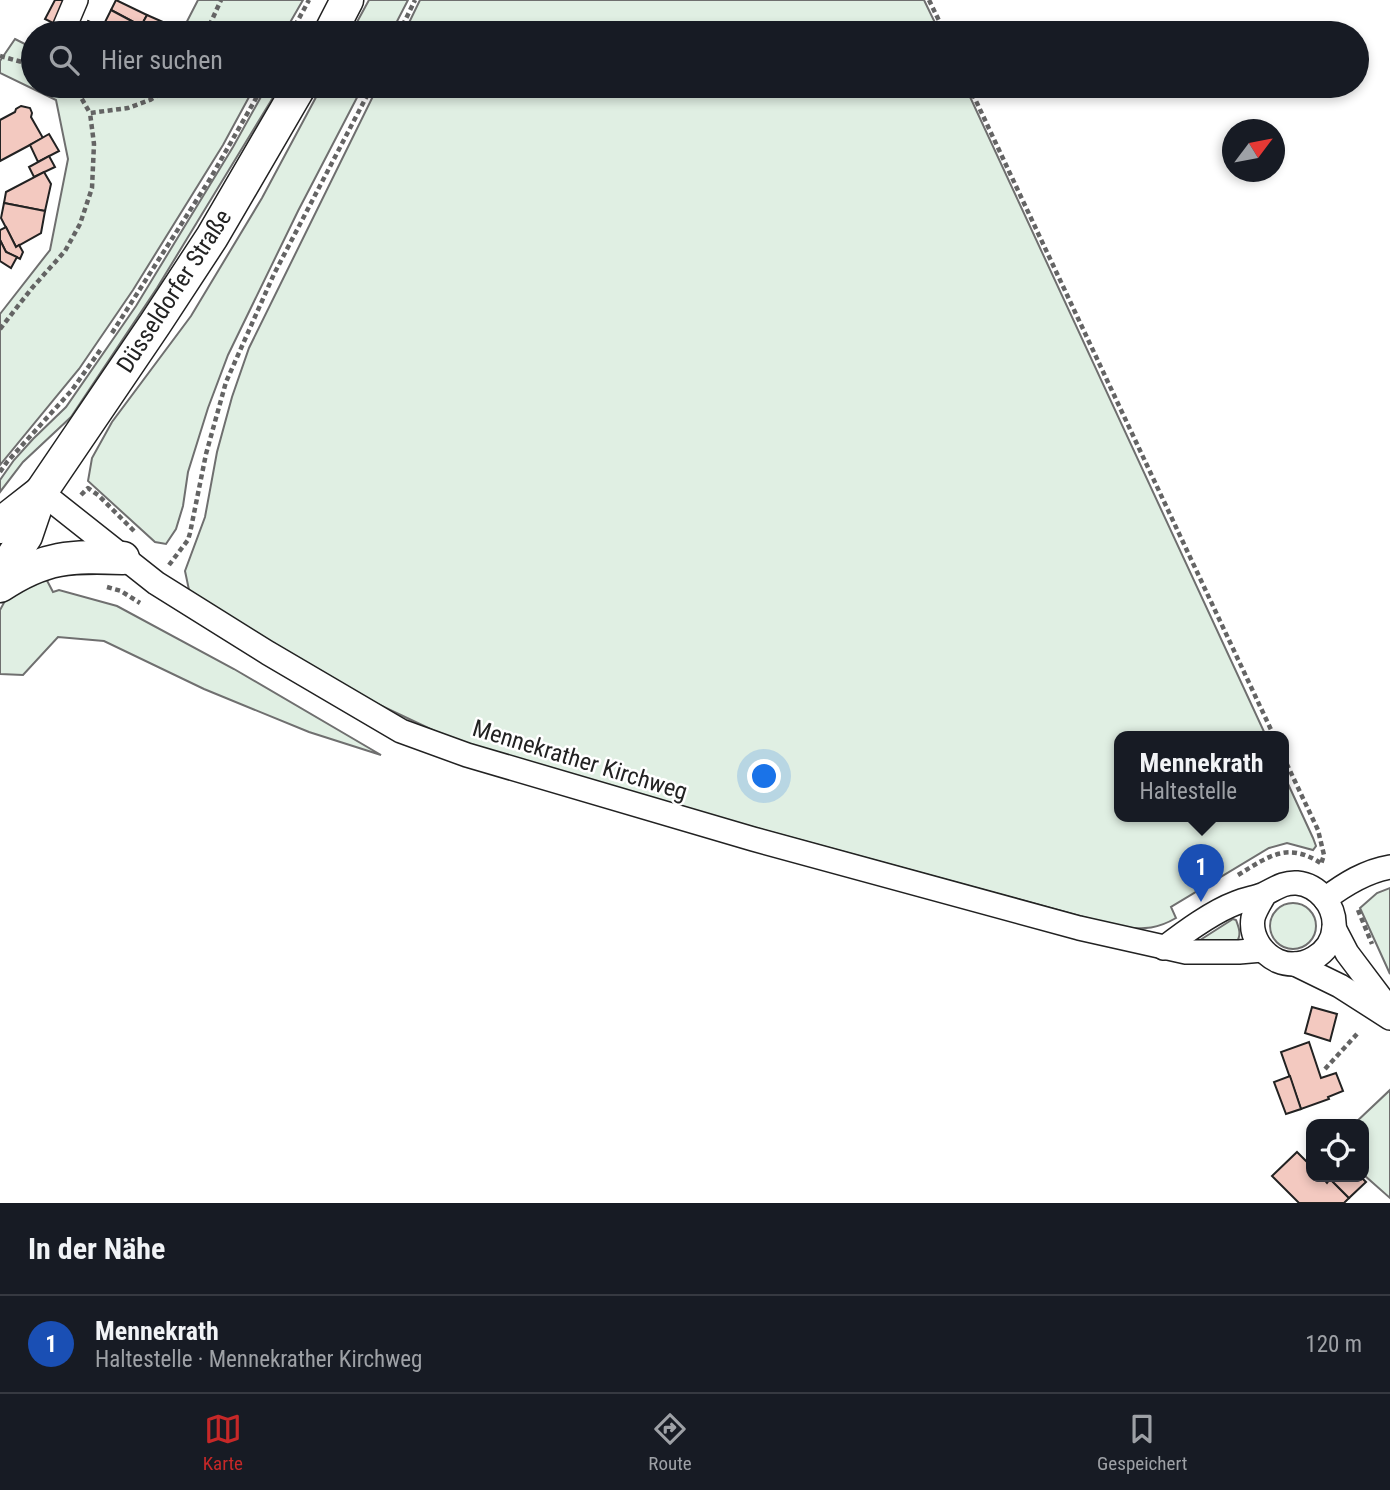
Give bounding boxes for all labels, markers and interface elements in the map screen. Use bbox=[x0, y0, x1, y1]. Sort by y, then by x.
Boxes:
search box bbox=[21, 21, 1369, 98]
icon: search bbox=[45, 41, 83, 79]
text: Hier suchen bbox=[101, 45, 223, 75]
north arrow bbox=[1222, 119, 1285, 182]
street label: Düsseldorfer Straße bbox=[111, 204, 237, 378]
street label: Mennekrather Kirchweg bbox=[469, 714, 691, 806]
popup bbox=[1114, 731, 1289, 822]
text: Mennekrath bbox=[1140, 748, 1263, 778]
your location bbox=[747, 759, 781, 793]
text: Haltestelle bbox=[1140, 778, 1237, 805]
pin: 1 bbox=[1178, 844, 1224, 902]
map controls bbox=[1306, 1119, 1369, 1182]
button: locate bbox=[1306, 1119, 1369, 1182]
text: In der Nähe bbox=[28, 1231, 165, 1266]
text: Mennekrath bbox=[95, 1316, 219, 1346]
text: 1 bbox=[45, 1331, 57, 1358]
text: 120 m bbox=[1305, 1331, 1362, 1358]
text: Haltestelle · Mennekrather Kirchweg bbox=[95, 1346, 422, 1373]
tab: Karte bbox=[203, 1410, 243, 1475]
tab: Route bbox=[648, 1410, 692, 1475]
tab: Gespeichert bbox=[1097, 1410, 1187, 1475]

